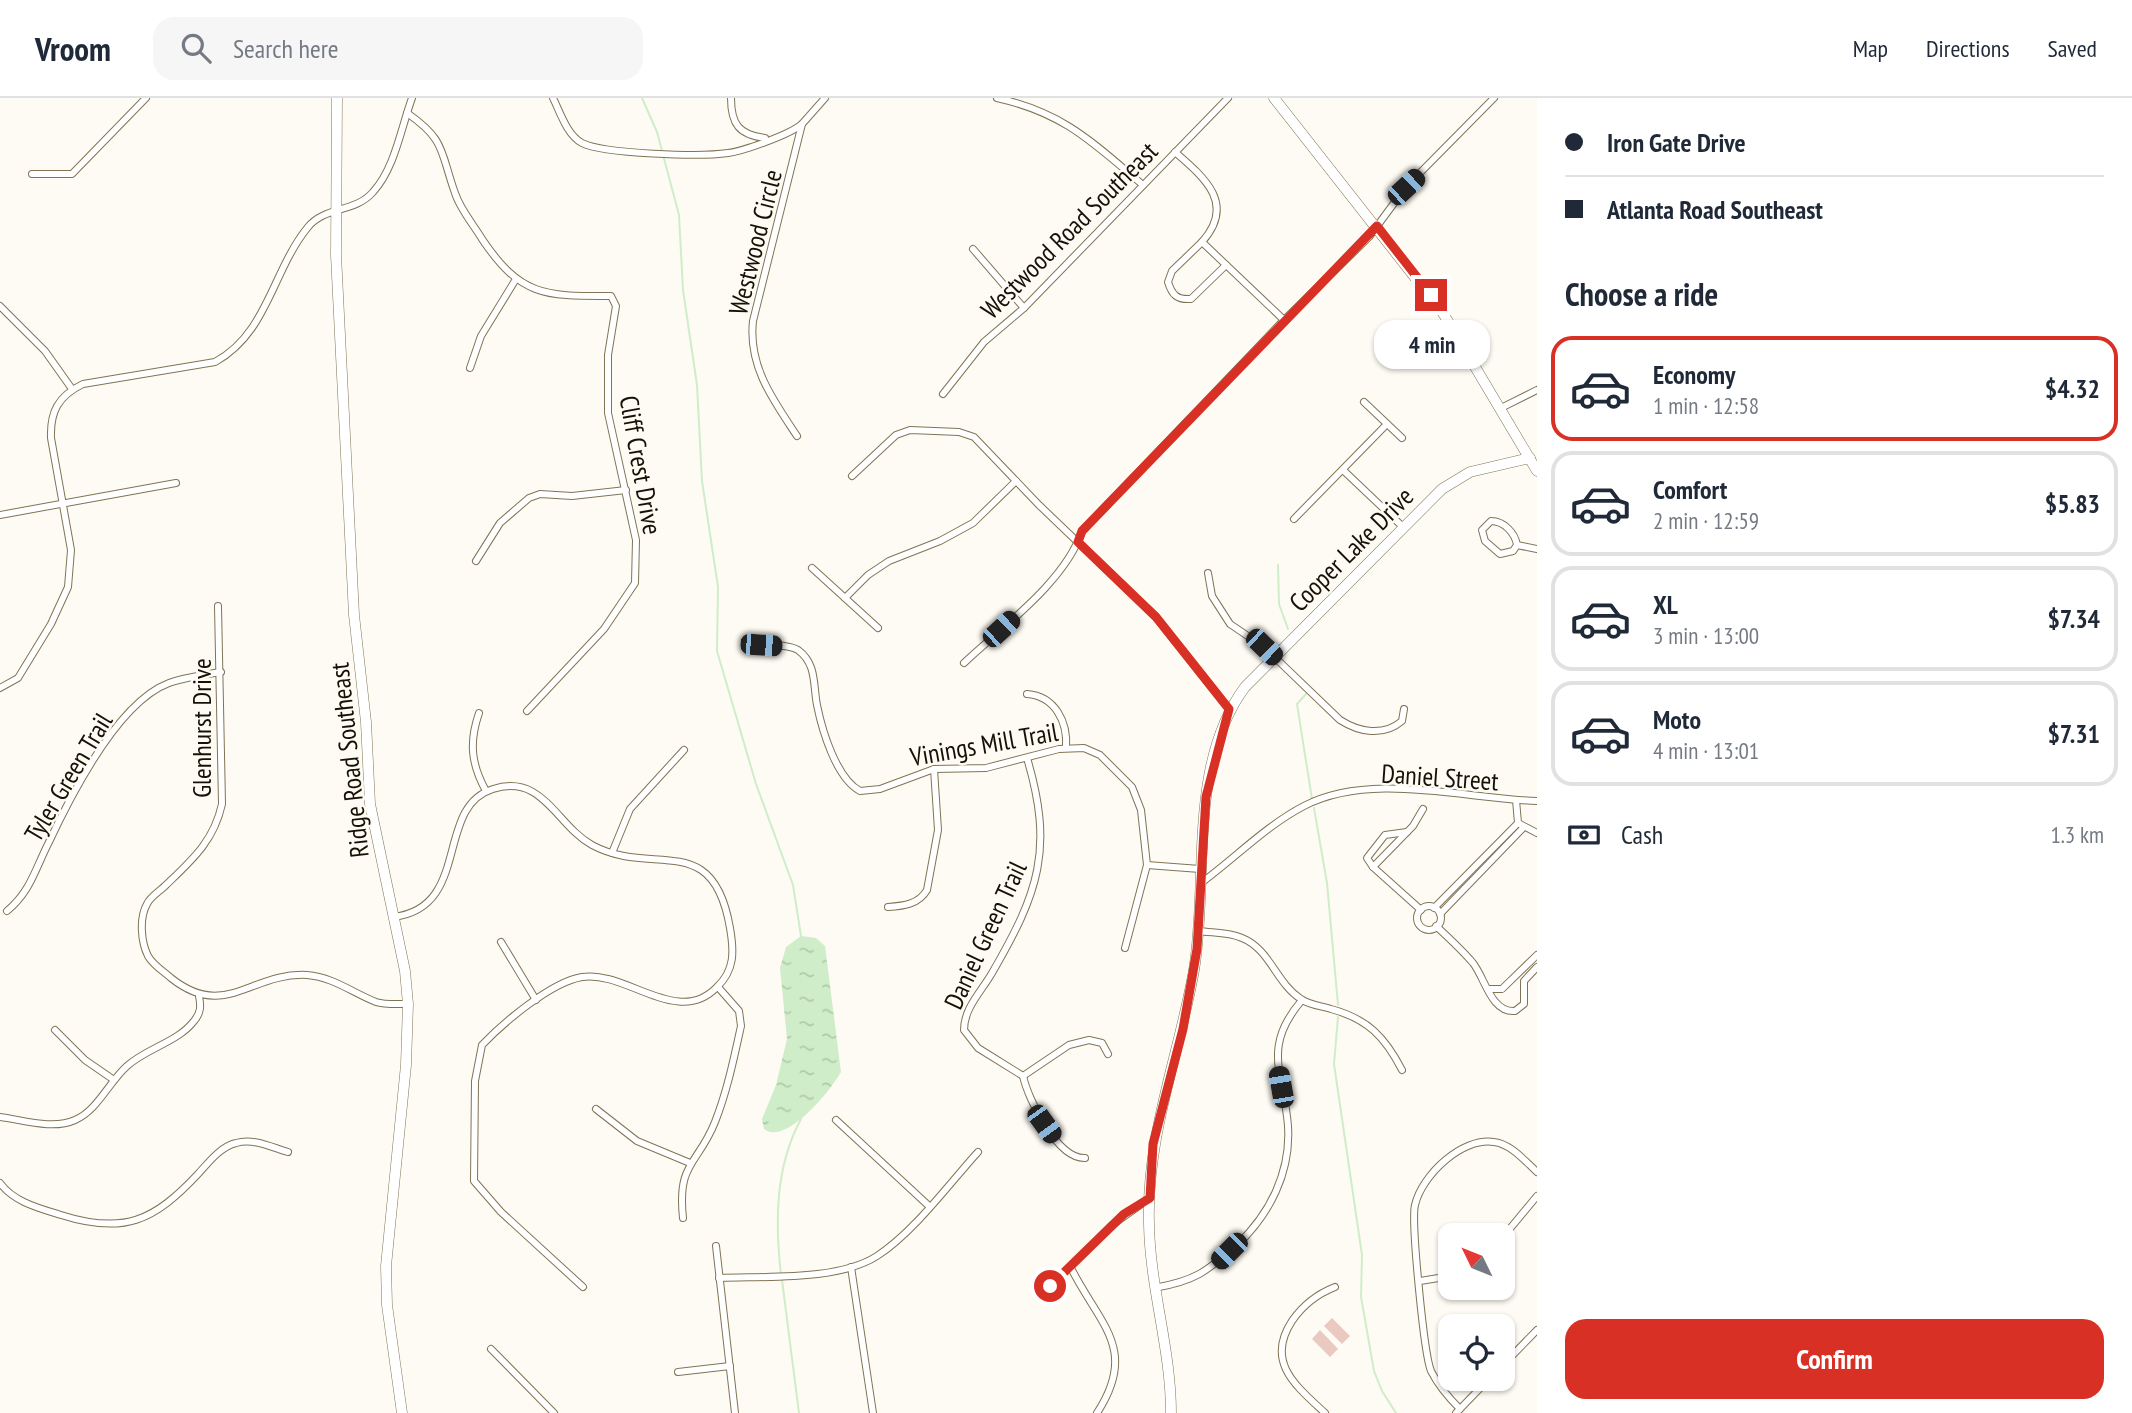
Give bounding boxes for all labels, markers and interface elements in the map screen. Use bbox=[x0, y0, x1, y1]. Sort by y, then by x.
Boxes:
search box bbox=[153, 17, 643, 80]
text: Vroom bbox=[35, 27, 111, 70]
icon: search bbox=[177, 29, 215, 67]
text: Search here bbox=[233, 32, 339, 65]
text: Map bbox=[1853, 33, 1888, 64]
text: Directions bbox=[1926, 33, 2010, 64]
text: Saved bbox=[2048, 33, 2097, 64]
text: Iron Gate Drive bbox=[1607, 126, 1746, 159]
street label: Westwood Road Southeast bbox=[974, 135, 1164, 325]
car bbox=[1384, 165, 1429, 209]
street label: Westwood Circle bbox=[721, 166, 789, 318]
text: Atlanta Road Southeast bbox=[1607, 193, 1823, 226]
text: Choose a ride bbox=[1565, 273, 1718, 315]
route end bbox=[1415, 279, 1447, 311]
callout: 4 min bbox=[1373, 320, 1489, 368]
text: 4 min bbox=[1409, 330, 1455, 359]
icon: car bbox=[1569, 357, 1632, 420]
text: Economy bbox=[1653, 358, 1735, 391]
text: $4.32 bbox=[2045, 372, 2100, 405]
text: 1 min · 12:58 bbox=[1653, 391, 1759, 420]
street label: Cliff Crest Drive bbox=[613, 393, 669, 537]
icon: car bbox=[1569, 472, 1632, 535]
text: Comfort bbox=[1653, 473, 1727, 506]
street label: Cooper Lake Drive bbox=[1282, 480, 1420, 618]
text: $5.83 bbox=[2045, 487, 2100, 520]
text: 2 min · 12:59 bbox=[1653, 506, 1759, 535]
icon: car bbox=[1569, 587, 1632, 650]
text: XL bbox=[1653, 588, 1678, 621]
text: $7.34 bbox=[2047, 602, 2100, 635]
car bbox=[979, 607, 1024, 651]
text: 3 min · 13:00 bbox=[1653, 621, 1759, 650]
car bbox=[1242, 625, 1287, 669]
car bbox=[740, 633, 783, 657]
street label: Glenhurst Drive bbox=[185, 658, 218, 798]
street label: Ridge Road Southeast bbox=[322, 661, 376, 859]
icon: car bbox=[1569, 702, 1632, 765]
text: Moto bbox=[1653, 703, 1701, 736]
street label: Tyler Green Trail bbox=[17, 707, 119, 847]
street label: Vinings Mill Trail bbox=[907, 715, 1060, 773]
text: $7.31 bbox=[2047, 717, 2100, 750]
text: 4 min · 13:01 bbox=[1653, 736, 1759, 765]
street label: Daniel Street bbox=[1380, 756, 1500, 798]
icon: cash bbox=[1565, 816, 1603, 854]
text: Cash bbox=[1621, 818, 1663, 851]
text: 1.3 km bbox=[2050, 820, 2104, 849]
street label: Daniel Green Trail bbox=[936, 856, 1034, 1014]
car bbox=[1268, 1064, 1295, 1110]
car bbox=[1024, 1101, 1065, 1147]
north arrow bbox=[1438, 1223, 1516, 1300]
map controls bbox=[1438, 1223, 1515, 1391]
car bbox=[1207, 1229, 1252, 1273]
route start bbox=[1034, 1270, 1066, 1302]
button: locate bbox=[1438, 1314, 1515, 1391]
button: Confirm bbox=[1565, 1319, 2104, 1399]

